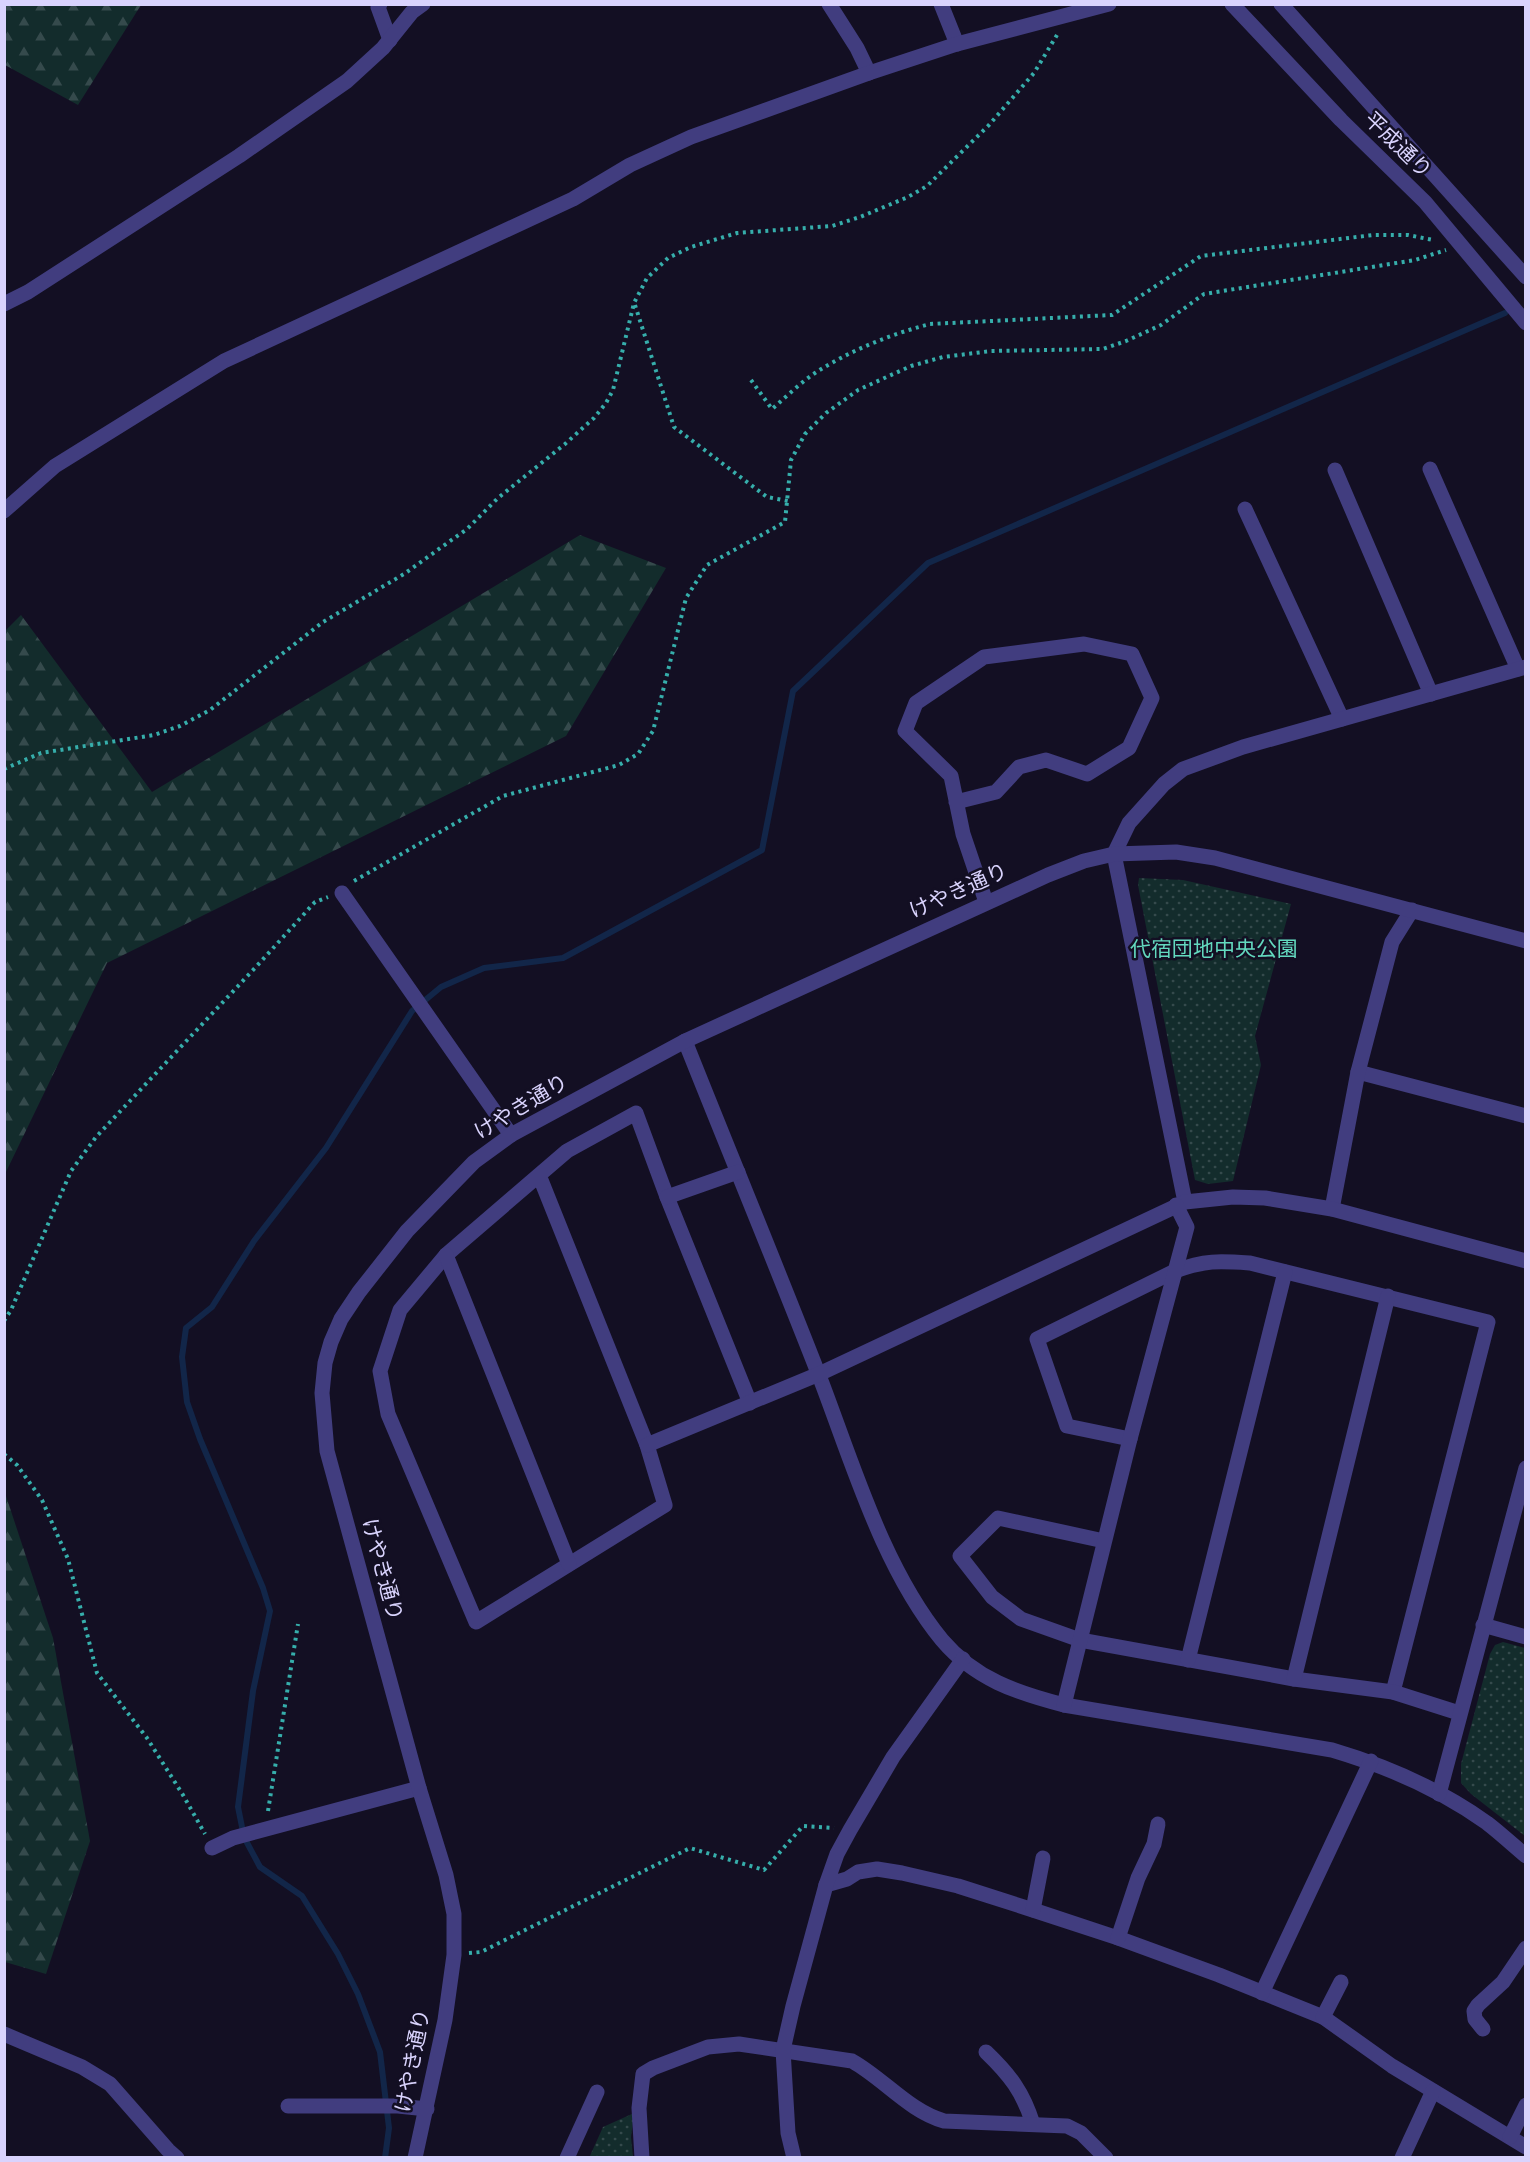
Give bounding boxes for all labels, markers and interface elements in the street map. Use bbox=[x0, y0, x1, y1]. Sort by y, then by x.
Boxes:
street label: 平成通り bbox=[1357, 107, 1437, 185]
street label: けやき通り bbox=[906, 858, 1012, 926]
park label: 代宿団地中央公園 bbox=[1130, 937, 1298, 964]
street label: けやき通り bbox=[470, 1069, 574, 1147]
street label: けやき通り bbox=[354, 1516, 408, 1624]
street label: けやき通り bbox=[391, 2007, 437, 2115]

